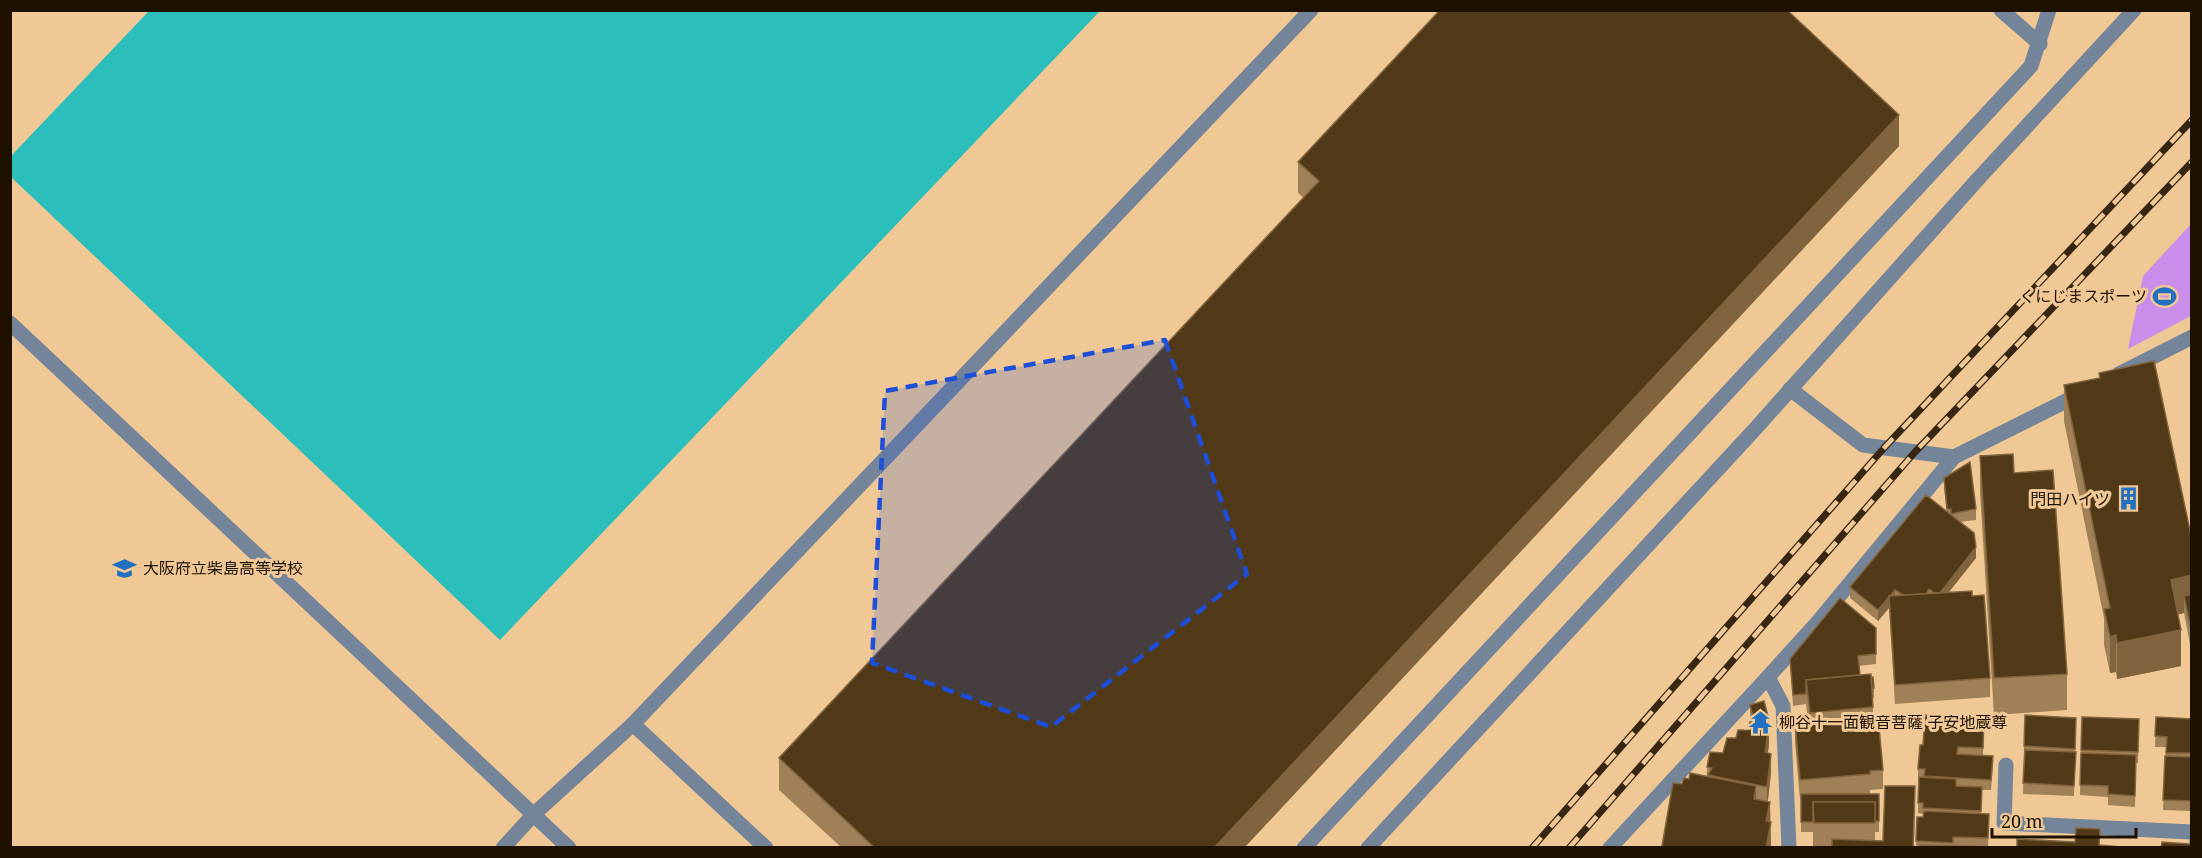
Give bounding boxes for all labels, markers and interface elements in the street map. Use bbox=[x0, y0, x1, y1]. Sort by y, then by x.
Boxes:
sports icon: くにじまスポーツ bbox=[2152, 283, 2178, 309]
place label: くにじまスポーツ bbox=[2019, 285, 2147, 307]
building icon: 門田ハイツ bbox=[2115, 486, 2141, 512]
place label: 門田ハイツ bbox=[2030, 488, 2110, 510]
school or university icon: 大阪府立柴島高等学校 bbox=[112, 555, 138, 581]
place label: 大阪府立柴島高等学校 bbox=[143, 557, 303, 579]
temple icon: 柳谷十一面観音菩薩 子安地蔵尊 bbox=[1748, 709, 1774, 735]
place label: 柳谷十一面観音菩薩 子安地蔵尊 bbox=[1779, 711, 2007, 733]
scale bar bbox=[1992, 801, 2136, 839]
text: 20 m bbox=[2001, 809, 2043, 833]

